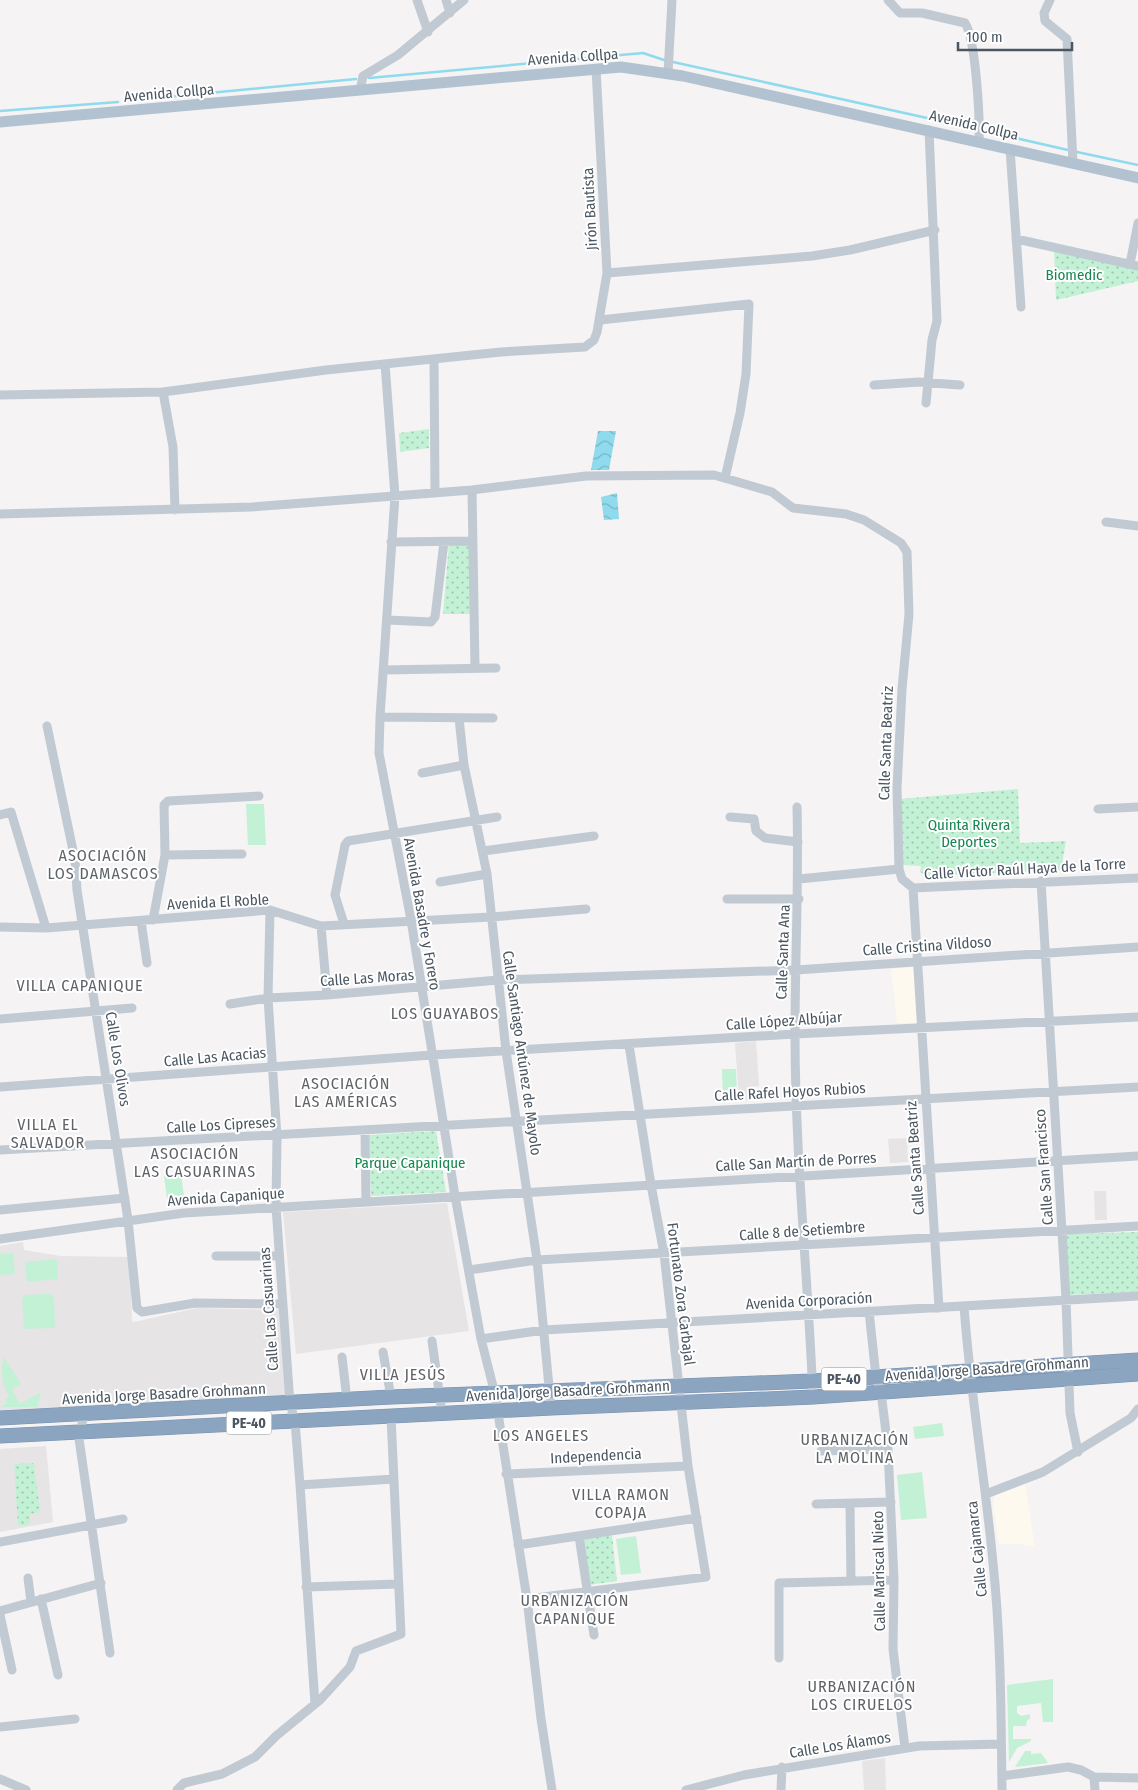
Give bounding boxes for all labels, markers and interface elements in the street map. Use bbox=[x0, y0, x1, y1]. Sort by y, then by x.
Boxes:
scale bar bbox=[958, 20, 1072, 52]
text: 100 m bbox=[966, 28, 1003, 46]
street label: Avenida Collpa bbox=[527, 45, 619, 69]
street label: Avenida Collpa bbox=[123, 80, 215, 106]
street label: Avenida Collpa bbox=[928, 106, 1020, 144]
street label: Jirón Bautista bbox=[579, 167, 601, 251]
park label: Biomedic bbox=[1045, 266, 1103, 284]
street label: Calle Santa Beatriz bbox=[875, 685, 897, 801]
park label: Quinta Rivera Deportes bbox=[928, 816, 1010, 851]
street label: Avenida Basadre y Forero bbox=[400, 836, 444, 992]
district label: ASOCIACIÓN LOS DAMASCOS bbox=[47, 846, 159, 883]
street label: Calle Víctor Raúl Haya de la Torre bbox=[924, 855, 1126, 883]
street label: Avenida El Roble bbox=[167, 890, 269, 914]
street label: Calle Santa Ana bbox=[772, 904, 794, 1000]
street label: Calle Cristina Vildoso bbox=[862, 933, 992, 959]
street label: Calle Santiago Antúnez de Mayolo bbox=[499, 949, 545, 1157]
street label: Calle Las Moras bbox=[319, 966, 415, 990]
district label: VILLA CAPANIQUE bbox=[17, 976, 143, 995]
district label: LOS GUAYABOS bbox=[391, 1004, 499, 1023]
street label: Calle López Albújar bbox=[725, 1008, 843, 1034]
street label: Calle Los Olivos bbox=[102, 1010, 134, 1108]
street label: Calle Las Acacias bbox=[163, 1044, 267, 1070]
district label: ASOCIACIÓN LAS AMÉRICAS bbox=[294, 1074, 398, 1111]
street label: Calle Rafel Hoyos Rubios bbox=[714, 1079, 866, 1105]
street label: Calle Santa Beatriz bbox=[902, 1100, 928, 1216]
street label: Calle San Francisco bbox=[1031, 1108, 1057, 1226]
street label: Calle Los Cipreses bbox=[166, 1113, 276, 1137]
district label: VILLA EL SALVADOR bbox=[11, 1115, 85, 1152]
district label: ASOCIACIÓN LAS CASUARINAS bbox=[134, 1144, 256, 1181]
street label: Calle San Martín de Porres bbox=[715, 1149, 877, 1175]
park label: Parque Capanique bbox=[354, 1154, 466, 1172]
street label: Avenida Capanique bbox=[167, 1184, 285, 1210]
street label: Calle 8 de Setiembre bbox=[738, 1218, 866, 1244]
street label: Fortunato Zora Carbajal bbox=[663, 1222, 699, 1366]
street label: Calle Las Casuarinas bbox=[256, 1246, 282, 1372]
street label: Avenida Corporación bbox=[745, 1289, 873, 1313]
street label: Avenida Jorge Basadre Grohmann bbox=[885, 1353, 1089, 1385]
district label: VILLA JESÚS bbox=[360, 1365, 446, 1384]
road number: PE-40 bbox=[822, 1368, 866, 1390]
street label: Avenida Jorge Basadre Grohmann bbox=[466, 1377, 670, 1405]
street label: Avenida Jorge Basadre Grohmann bbox=[62, 1380, 266, 1408]
road number: PE-40 bbox=[226, 1412, 272, 1435]
district label: LOS ANGELES bbox=[493, 1426, 589, 1445]
district label: URBANIZACIÓN LA MOLINA bbox=[800, 1430, 910, 1467]
street label: Independencia bbox=[550, 1445, 642, 1467]
district label: VILLA RAMON COPAJA bbox=[572, 1485, 670, 1522]
street label: Calle Cajamarca bbox=[963, 1500, 991, 1598]
street label: Calle Mariscal Nieto bbox=[869, 1510, 889, 1632]
district label: URBANIZACIÓN CAPANIQUE bbox=[520, 1591, 630, 1628]
district label: URBANIZACIÓN LOS CIRUELOS bbox=[807, 1677, 917, 1714]
street label: Calle Los Álamos bbox=[788, 1728, 892, 1762]

